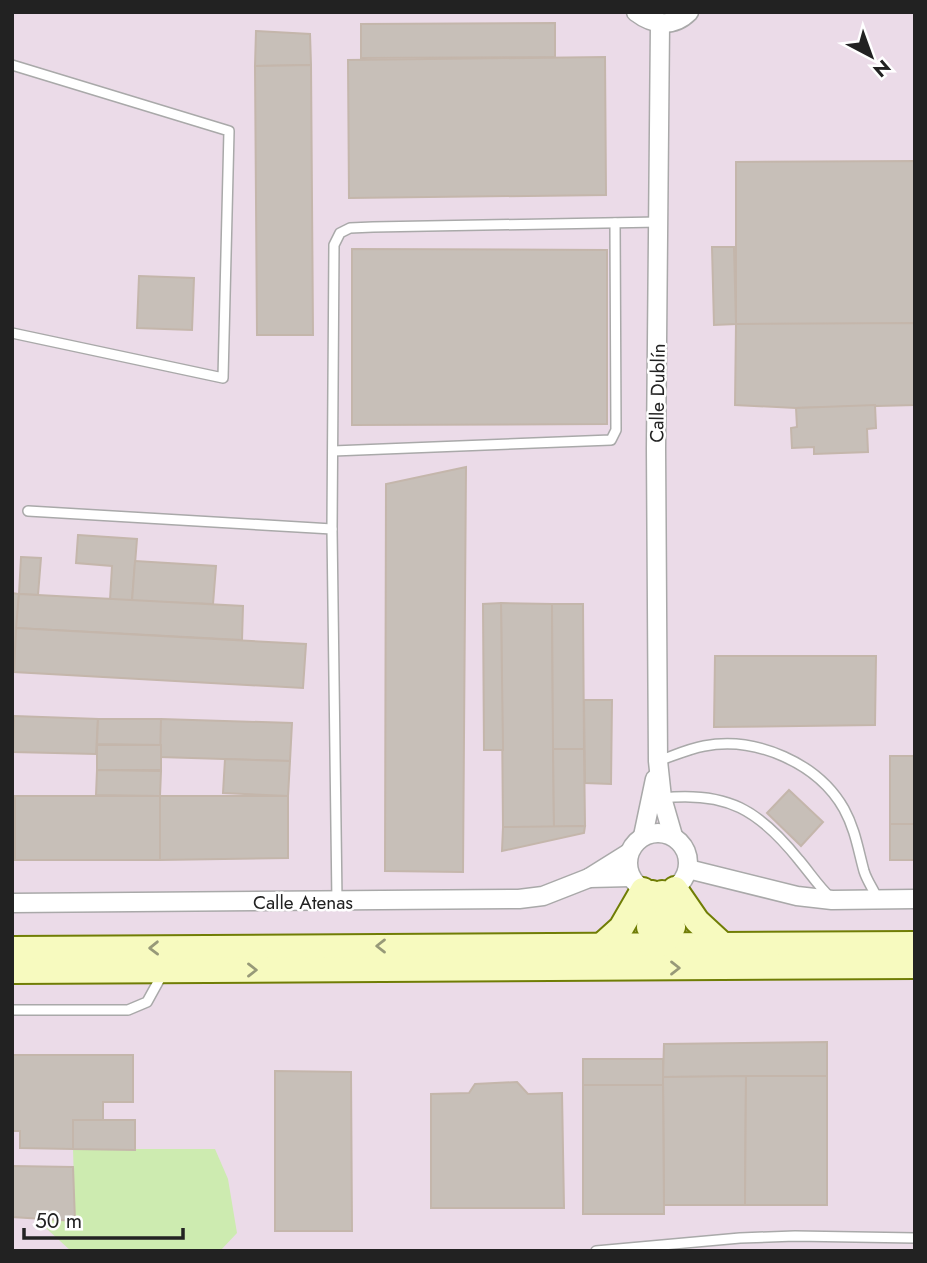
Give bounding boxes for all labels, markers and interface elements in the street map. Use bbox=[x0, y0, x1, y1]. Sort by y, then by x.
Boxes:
north arrow bbox=[836, 21, 906, 91]
text: N bbox=[867, 53, 896, 84]
street label: Calle Dublín bbox=[643, 343, 672, 443]
street label: Calle Atenas bbox=[253, 889, 353, 916]
one-way arrow bbox=[375, 938, 386, 954]
one-way arrow bbox=[148, 940, 159, 955]
one-way arrow bbox=[671, 960, 681, 976]
one-way arrow bbox=[247, 962, 258, 978]
scale bar bbox=[24, 1196, 184, 1240]
text: 50 m bbox=[35, 1206, 82, 1236]

